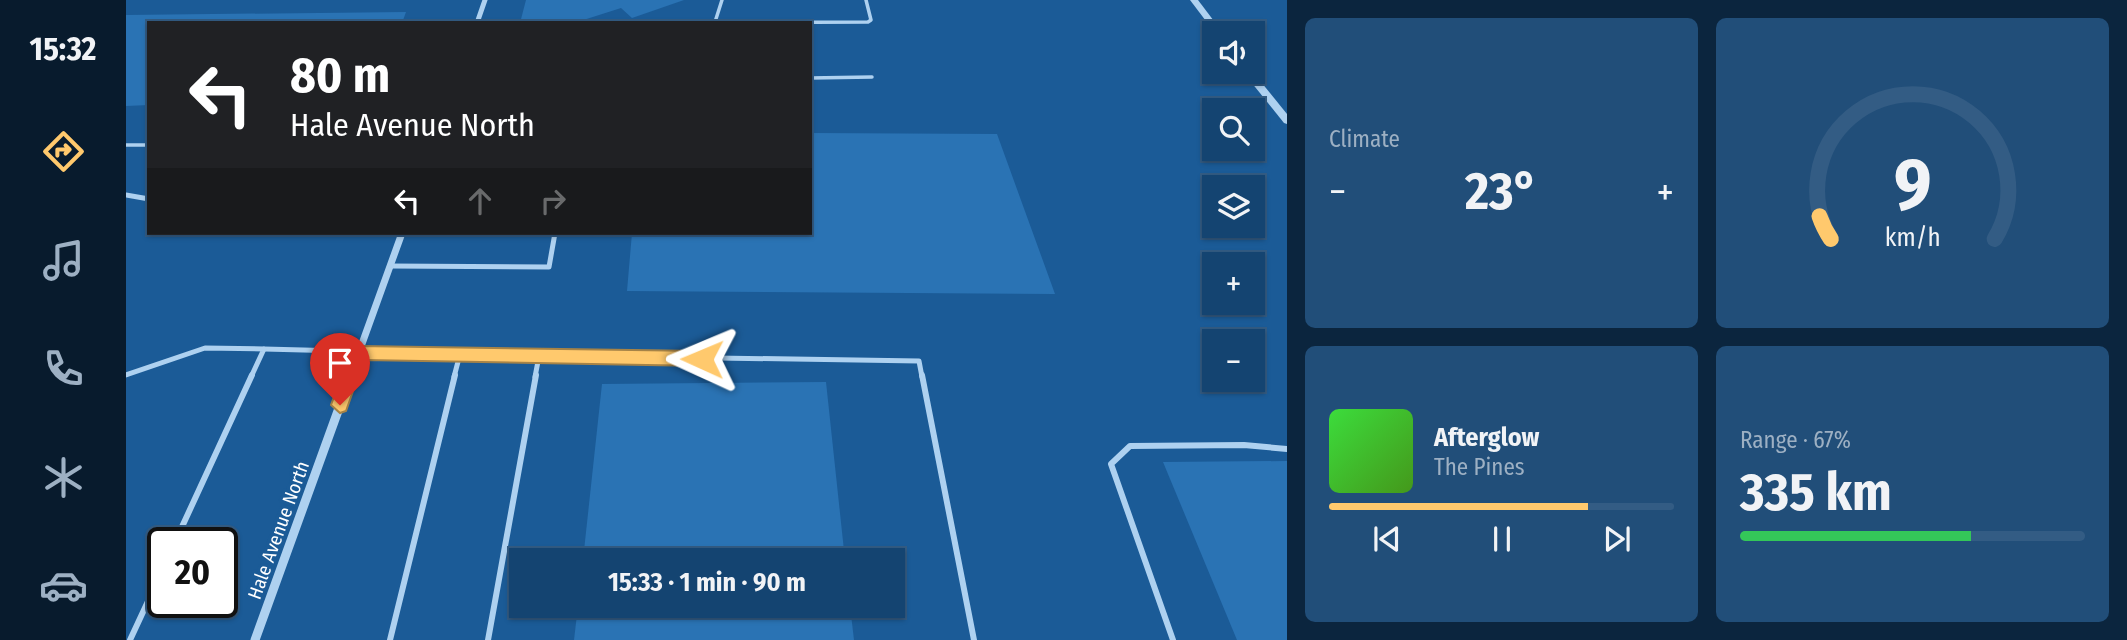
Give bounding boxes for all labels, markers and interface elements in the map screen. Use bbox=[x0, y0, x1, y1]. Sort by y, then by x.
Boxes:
map controls bbox=[1202, 21, 1265, 392]
button: sound bbox=[1202, 21, 1265, 84]
text: 15:32 bbox=[30, 30, 96, 68]
text: 80 m bbox=[290, 46, 390, 105]
icon: left bbox=[175, 49, 266, 140]
button: search bbox=[1202, 98, 1265, 161]
text: Hale Avenue North bbox=[290, 106, 535, 144]
text: Climate bbox=[1329, 125, 1400, 153]
icon: directions bbox=[39, 127, 88, 176]
text: 9 bbox=[1894, 141, 1931, 228]
text: 23° bbox=[1465, 160, 1538, 223]
text: − bbox=[1329, 169, 1346, 215]
text: + bbox=[1657, 169, 1674, 215]
button: layers bbox=[1202, 175, 1265, 238]
icon: left bbox=[388, 182, 426, 220]
icon: ahead bbox=[461, 182, 499, 220]
icon: right bbox=[534, 182, 572, 220]
text: km/h bbox=[1885, 223, 1940, 253]
icon: music bbox=[39, 236, 88, 285]
button: + bbox=[1202, 252, 1265, 315]
position arrow bbox=[665, 322, 739, 396]
button: − bbox=[1202, 329, 1265, 392]
pin bbox=[310, 333, 370, 405]
icon: phone bbox=[39, 344, 88, 393]
icon: arrive bbox=[321, 344, 359, 382]
text: Afterglow bbox=[1434, 422, 1539, 453]
text: Range · 67% bbox=[1740, 426, 1851, 454]
icon: climate bbox=[39, 453, 88, 502]
text: The Pines bbox=[1434, 453, 1525, 481]
street label: Hale Avenue North bbox=[243, 458, 314, 602]
text: 335 km bbox=[1740, 461, 1892, 524]
icon: previous bbox=[1368, 520, 1406, 558]
icon: pause bbox=[1483, 520, 1521, 558]
icon: next bbox=[1598, 520, 1636, 558]
speed limit sign: 20 bbox=[147, 527, 238, 618]
icon: car bbox=[39, 561, 88, 610]
text: 15:33 · 1 min · 90 m bbox=[608, 567, 806, 598]

